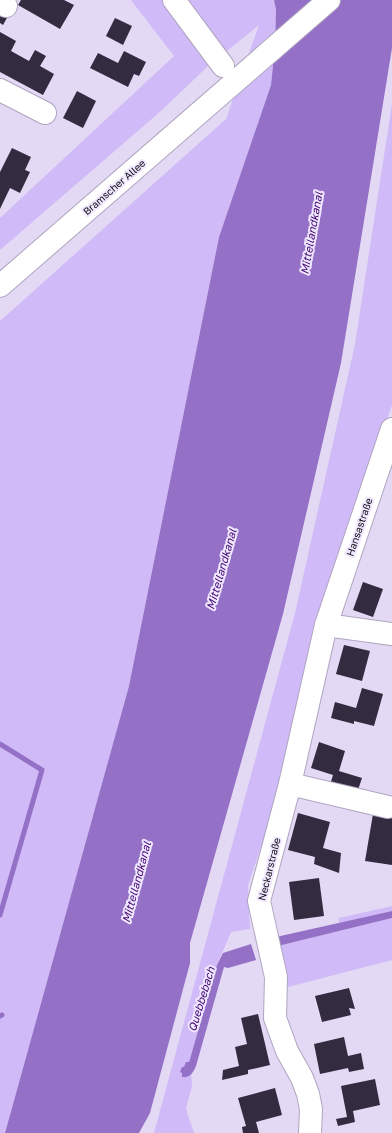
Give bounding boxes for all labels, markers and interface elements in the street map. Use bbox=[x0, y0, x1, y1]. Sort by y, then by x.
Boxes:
street label: Bramscher Allee bbox=[80, 157, 148, 217]
water label: Mittellandkanal bbox=[297, 190, 325, 275]
street label: Hansastraße bbox=[343, 496, 375, 558]
water label: Mittellandkanal bbox=[203, 527, 239, 611]
street label: Neckarstraße bbox=[255, 836, 283, 902]
water label: Mittellandkanal bbox=[119, 840, 153, 924]
water label: Quebbebach bbox=[185, 964, 217, 1033]

